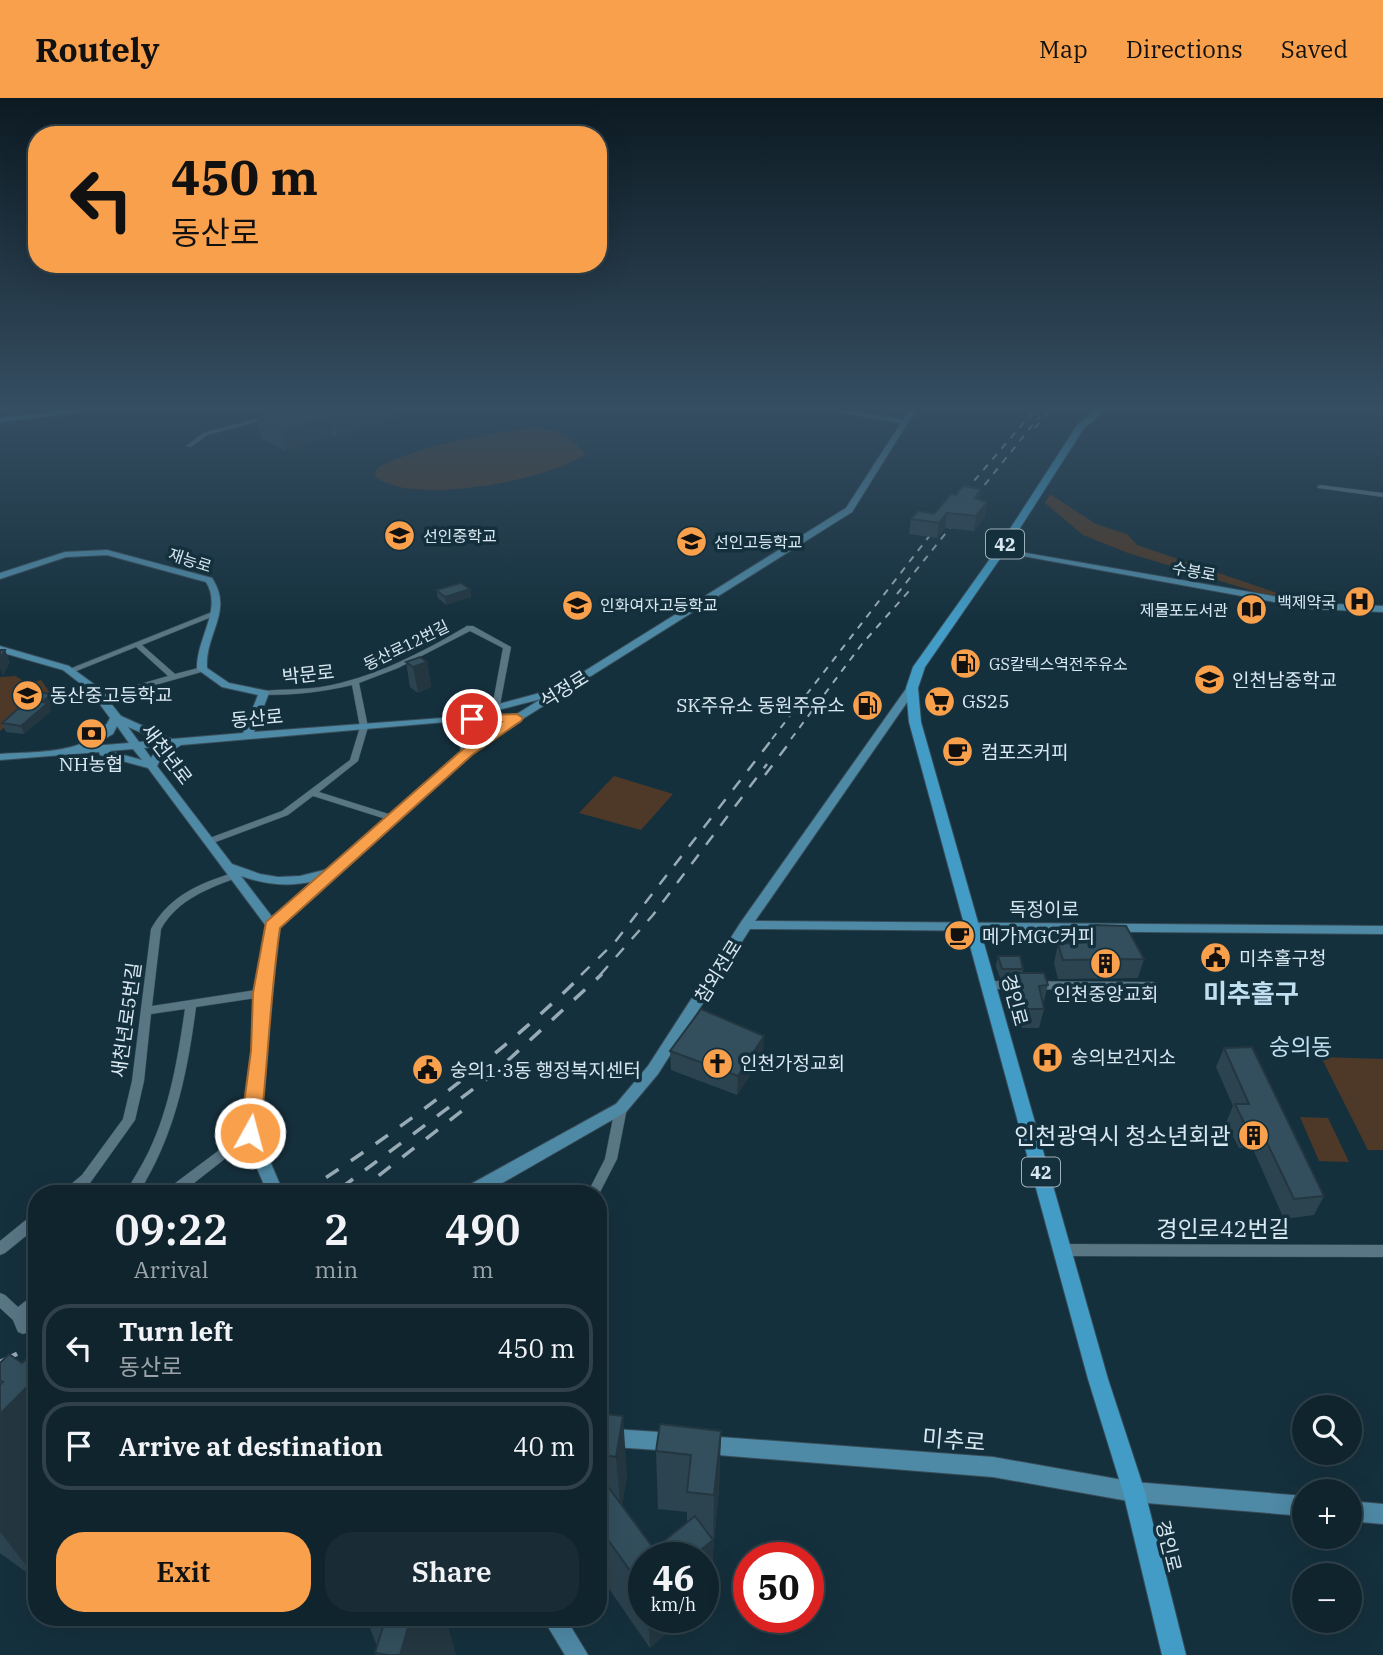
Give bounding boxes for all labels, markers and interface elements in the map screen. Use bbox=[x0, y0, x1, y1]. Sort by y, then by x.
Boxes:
text: Routely bbox=[35, 28, 160, 71]
text: Map bbox=[1039, 33, 1088, 65]
text: Directions bbox=[1126, 33, 1243, 65]
text: Saved bbox=[1281, 33, 1348, 65]
text: 450 m bbox=[171, 145, 318, 208]
icon: left bbox=[56, 154, 147, 245]
text: 동산로 bbox=[171, 211, 259, 253]
school or university icon: 선인중학교 bbox=[383, 519, 417, 553]
school or university icon: 선인고등학교 bbox=[674, 525, 708, 559]
place label: 선인중학교 bbox=[423, 526, 497, 546]
road number: 42 bbox=[986, 530, 1024, 559]
place label: 선인고등학교 bbox=[714, 532, 802, 552]
street label: 재능로 bbox=[166, 544, 214, 576]
street label: 수봉로 bbox=[1171, 557, 1218, 585]
hospital icon: 백제약국 bbox=[1342, 585, 1376, 619]
school or university icon: 인화여자고등학교 bbox=[560, 588, 594, 622]
place label: 백제약국 bbox=[1277, 592, 1336, 612]
library icon: 제물포도서관 bbox=[1234, 593, 1268, 627]
place label: 인화여자고등학교 bbox=[600, 595, 718, 615]
place label: 제물포도서관 bbox=[1140, 600, 1228, 620]
street label: 동산로12번길 bbox=[360, 616, 452, 674]
fuel station icon: GS칼텍스역전주유소 bbox=[949, 647, 983, 681]
place label: GS칼텍스역전주유소 bbox=[989, 654, 1128, 674]
street label: 박문로 bbox=[281, 659, 335, 689]
school or university icon: 인천남중학교 bbox=[1192, 663, 1226, 697]
street label: 석정로 bbox=[535, 665, 593, 713]
place label: 인천남중학교 bbox=[1232, 668, 1337, 692]
school or university icon: 동산중고등학교 bbox=[10, 678, 44, 712]
place label: 동산중고등학교 bbox=[50, 683, 172, 707]
supermarket icon: GS25 bbox=[922, 684, 956, 718]
fuel station icon: SK주유소 동원주유소 bbox=[851, 688, 885, 722]
pin bbox=[442, 689, 502, 749]
place label: GS25 bbox=[962, 689, 1010, 713]
place label: SK주유소 동원주유소 bbox=[676, 693, 845, 717]
icon: arrive bbox=[453, 700, 491, 738]
street label: 동산로 bbox=[230, 704, 284, 732]
bank icon: NH농협 bbox=[74, 716, 108, 750]
street label: 새천년로 bbox=[136, 719, 198, 789]
cafe icon: 컴포즈커피 bbox=[941, 735, 975, 769]
place label: 컴포즈커피 bbox=[981, 740, 1068, 764]
place label: NH농협 bbox=[59, 752, 123, 776]
street label: 독정이로 bbox=[1009, 897, 1079, 921]
cafe icon: 메가MGC커피 bbox=[942, 919, 976, 953]
place label: 메가MGC커피 bbox=[982, 924, 1095, 948]
street label: 참외전로 bbox=[689, 935, 747, 1007]
public building icon: 미추홀구청 bbox=[1199, 941, 1233, 975]
building icon: 인천중앙교회 bbox=[1089, 946, 1123, 980]
place label: 미추홀구청 bbox=[1239, 946, 1326, 970]
street label: 새천년로5번길 bbox=[106, 961, 146, 1079]
street label: 경인로 bbox=[997, 972, 1033, 1028]
district label: 미추홀구 bbox=[1203, 976, 1299, 1010]
place label: 인천중앙교회 bbox=[1054, 982, 1158, 1006]
district label: 숭의동 bbox=[1269, 1031, 1333, 1061]
hospital icon: 숭의보건지소 bbox=[1031, 1040, 1065, 1074]
place label: 숭의보건지소 bbox=[1071, 1045, 1176, 1069]
church icon: 인천가정교회 bbox=[700, 1046, 734, 1080]
place label: 인천가정교회 bbox=[740, 1051, 845, 1075]
public building icon: 숭의1·3동 행정복지센터 bbox=[410, 1053, 444, 1087]
place label: 숭의1·3동 행정복지센터 bbox=[450, 1058, 641, 1082]
position arrow bbox=[213, 1096, 287, 1170]
building icon: 인천광역시 청소년회관 bbox=[1237, 1118, 1271, 1152]
place label: 인천광역시 청소년회관 bbox=[1014, 1120, 1231, 1150]
road number: 42 bbox=[1022, 1157, 1060, 1186]
text: 09:22 bbox=[115, 1202, 228, 1257]
text: 2 bbox=[324, 1202, 349, 1257]
text: 490 bbox=[445, 1202, 520, 1257]
street label: 경인로42번길 bbox=[1156, 1213, 1290, 1243]
text: Arrival bbox=[134, 1254, 209, 1284]
text: min bbox=[314, 1254, 358, 1284]
text: m bbox=[472, 1254, 494, 1284]
text: Turn left bbox=[119, 1314, 233, 1348]
icon: left bbox=[60, 1329, 98, 1367]
text: 450 m bbox=[497, 1331, 575, 1365]
text: 동산로 bbox=[119, 1351, 182, 1381]
map controls bbox=[1292, 1395, 1362, 1633]
button: search bbox=[1292, 1395, 1362, 1465]
street label: 미추로 bbox=[921, 1421, 987, 1457]
icon: arrive bbox=[60, 1427, 98, 1465]
text: Arrive at destination bbox=[119, 1429, 383, 1463]
text: 40 m bbox=[513, 1429, 575, 1463]
button: + bbox=[1292, 1479, 1362, 1549]
street label: 경인로 bbox=[1151, 1518, 1187, 1574]
button: Exit bbox=[56, 1532, 311, 1612]
button: Share bbox=[325, 1532, 579, 1612]
speed limit sign: 50 bbox=[733, 1542, 824, 1633]
text: 46 bbox=[652, 1555, 695, 1601]
button: − bbox=[1292, 1563, 1362, 1633]
text: km/h bbox=[651, 1593, 696, 1616]

